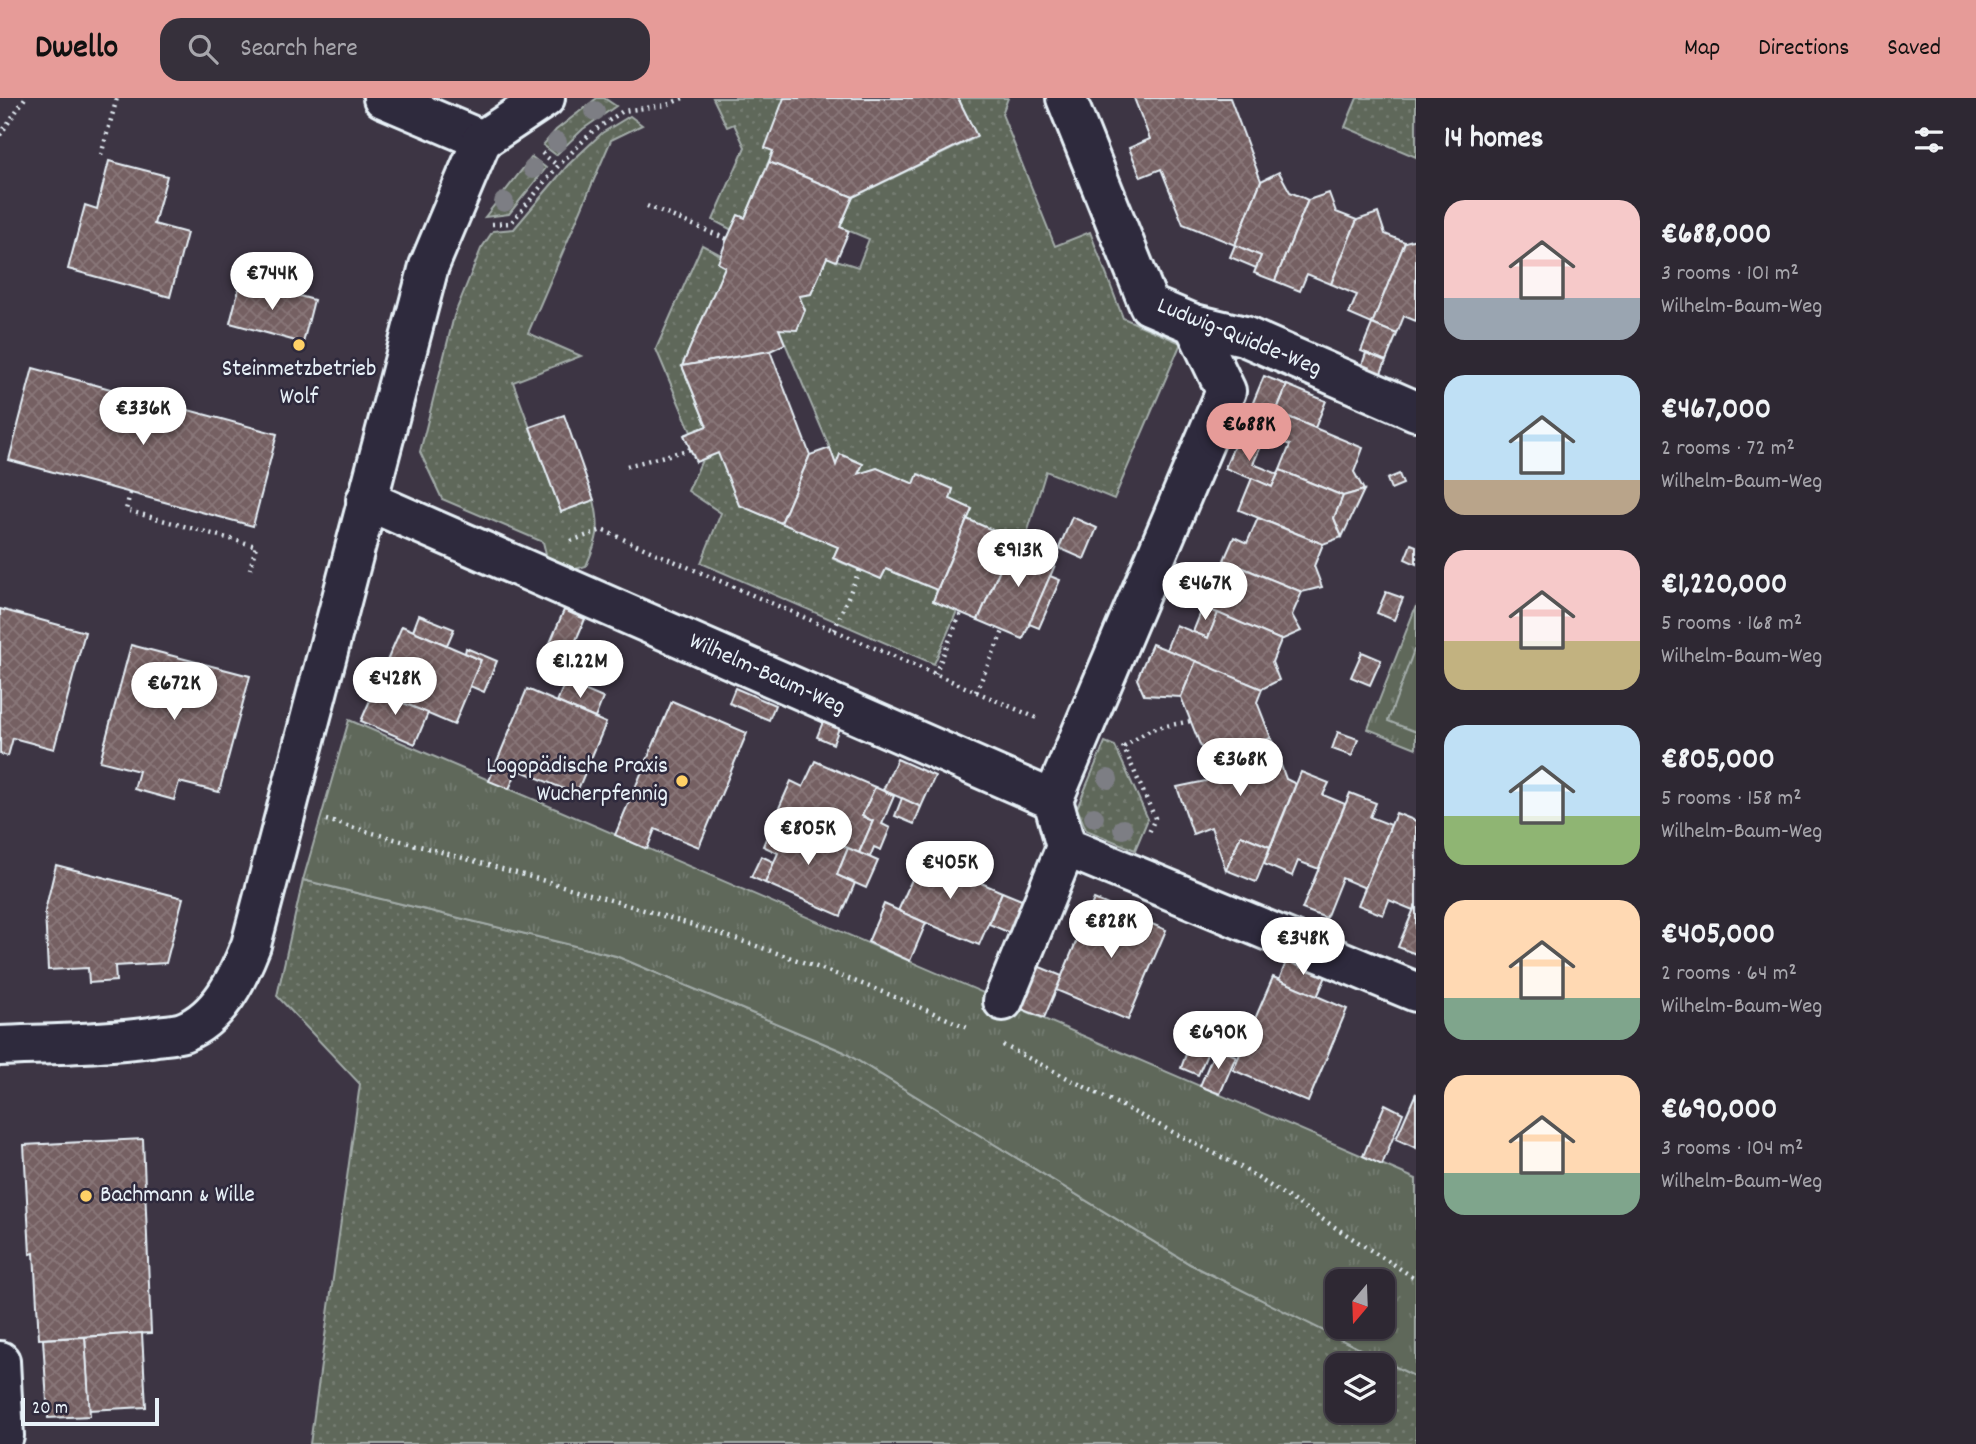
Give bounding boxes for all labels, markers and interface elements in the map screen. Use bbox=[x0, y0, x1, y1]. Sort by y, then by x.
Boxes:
search box bbox=[160, 18, 650, 81]
text: Dwello bbox=[35, 26, 118, 73]
icon: search bbox=[184, 30, 222, 68]
text: Search here bbox=[240, 31, 358, 68]
text: Map bbox=[1684, 32, 1720, 66]
text: Directions bbox=[1758, 32, 1849, 66]
text: Saved bbox=[1887, 32, 1941, 66]
text: 14 homes bbox=[1444, 119, 1543, 162]
icon: filters bbox=[1910, 121, 1948, 159]
text: €688,000 bbox=[1661, 215, 1771, 258]
icon: home bbox=[1500, 228, 1584, 312]
pin: €744K bbox=[223, 252, 321, 312]
text: €744K bbox=[246, 258, 298, 291]
text: 3 rooms · 101 m² bbox=[1661, 258, 1799, 291]
street label: Ludwig-Quidde-Weg bbox=[1152, 289, 1326, 387]
text: Wilhelm-Baum-Weg bbox=[1661, 291, 1822, 324]
marker: Steinmetzbetrieb Wolf bbox=[291, 337, 307, 353]
place label: Steinmetzbetrieb Wolf bbox=[222, 353, 376, 415]
pin: €336K bbox=[94, 388, 192, 447]
text: €467,000 bbox=[1661, 390, 1771, 433]
text: €336K bbox=[115, 393, 171, 426]
icon: home bbox=[1500, 403, 1584, 487]
pin: €688K bbox=[1200, 404, 1298, 463]
text: €688K bbox=[1222, 409, 1276, 442]
text: 2 rooms · 72 m² bbox=[1661, 433, 1795, 466]
text: Wilhelm-Baum-Weg bbox=[1661, 466, 1822, 499]
pin: €913K bbox=[969, 530, 1067, 589]
text: €913K bbox=[993, 535, 1043, 568]
pin: €467K bbox=[1156, 562, 1254, 622]
text: €1,220,000 bbox=[1661, 565, 1787, 608]
text: €467K bbox=[1178, 568, 1232, 601]
icon: home bbox=[1500, 578, 1584, 662]
text: 5 rooms · 168 m² bbox=[1661, 608, 1802, 641]
street label: Wilhelm-Baum-Weg bbox=[683, 625, 851, 725]
pin: €1.22M bbox=[523, 640, 637, 700]
text: Wilhelm-Baum-Weg bbox=[1661, 641, 1822, 674]
text: €1.22M bbox=[552, 646, 608, 679]
pin: €428K bbox=[346, 658, 444, 717]
pin: €672K bbox=[125, 662, 223, 722]
text: €428K bbox=[369, 663, 421, 696]
text: €672K bbox=[147, 668, 201, 701]
pin: €368K bbox=[1191, 738, 1289, 798]
text: €805,000 bbox=[1661, 740, 1775, 783]
text: €368K bbox=[1213, 744, 1267, 777]
place label: Logopädische Praxis Wucherpfennig bbox=[486, 750, 668, 812]
icon: home bbox=[1500, 753, 1584, 837]
marker: Logopädische Praxis Wucherpfennig bbox=[674, 773, 690, 789]
text: 5 rooms · 158 m² bbox=[1661, 783, 1802, 816]
pin: €805K bbox=[759, 808, 857, 867]
text: €805K bbox=[780, 813, 836, 846]
text: Wilhelm-Baum-Weg bbox=[1661, 816, 1822, 849]
pin: €405K bbox=[901, 842, 999, 901]
text: €405K bbox=[922, 847, 978, 880]
pin: €828K bbox=[1062, 900, 1160, 960]
text: €828K bbox=[1085, 906, 1137, 939]
text: €405,000 bbox=[1661, 915, 1775, 958]
pin: €348K bbox=[1254, 918, 1352, 977]
text: €348K bbox=[1277, 923, 1329, 956]
icon: home bbox=[1500, 928, 1584, 1012]
text: 2 rooms · 64 m² bbox=[1661, 958, 1797, 991]
text: Wilhelm-Baum-Weg bbox=[1661, 991, 1822, 1024]
pin: €690K bbox=[1169, 1012, 1267, 1071]
text: €690K bbox=[1189, 1017, 1247, 1050]
text: €690,000 bbox=[1661, 1090, 1777, 1133]
icon: home bbox=[1500, 1103, 1584, 1187]
text: 3 rooms · 104 m² bbox=[1661, 1133, 1803, 1166]
text: Wilhelm-Baum-Weg bbox=[1661, 1166, 1822, 1199]
place label: Bachmann & Wille bbox=[100, 1179, 255, 1213]
marker: Bachmann & Wille bbox=[78, 1188, 94, 1204]
north arrow bbox=[1325, 1269, 1395, 1339]
map controls bbox=[1325, 1269, 1395, 1423]
button: layers bbox=[1325, 1353, 1395, 1423]
scale bar bbox=[21, 1395, 159, 1427]
text: 20 m bbox=[32, 1396, 68, 1423]

